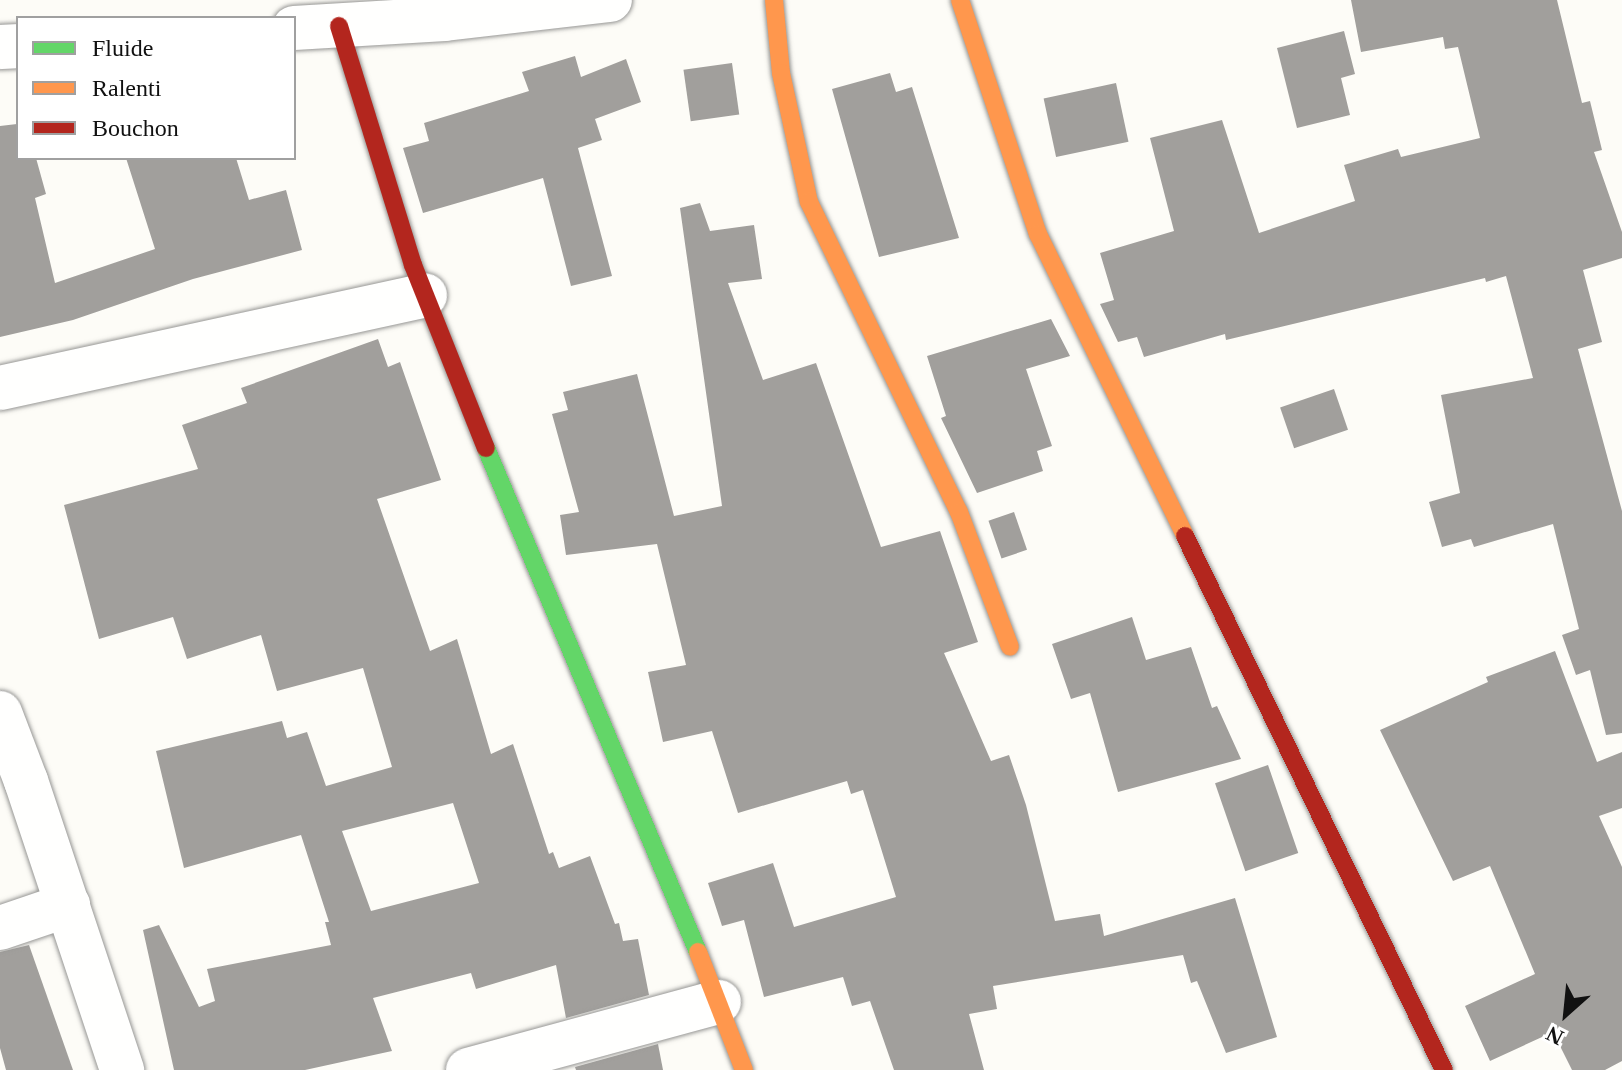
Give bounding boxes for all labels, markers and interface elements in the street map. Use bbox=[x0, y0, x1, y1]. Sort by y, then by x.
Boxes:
legend bbox=[16, 16, 296, 160]
text: Fluide bbox=[92, 35, 153, 61]
text: Ralenti bbox=[92, 75, 161, 101]
text: Bouchon bbox=[92, 115, 179, 141]
north arrow bbox=[1526, 974, 1606, 1054]
text: N bbox=[1542, 1021, 1568, 1051]

